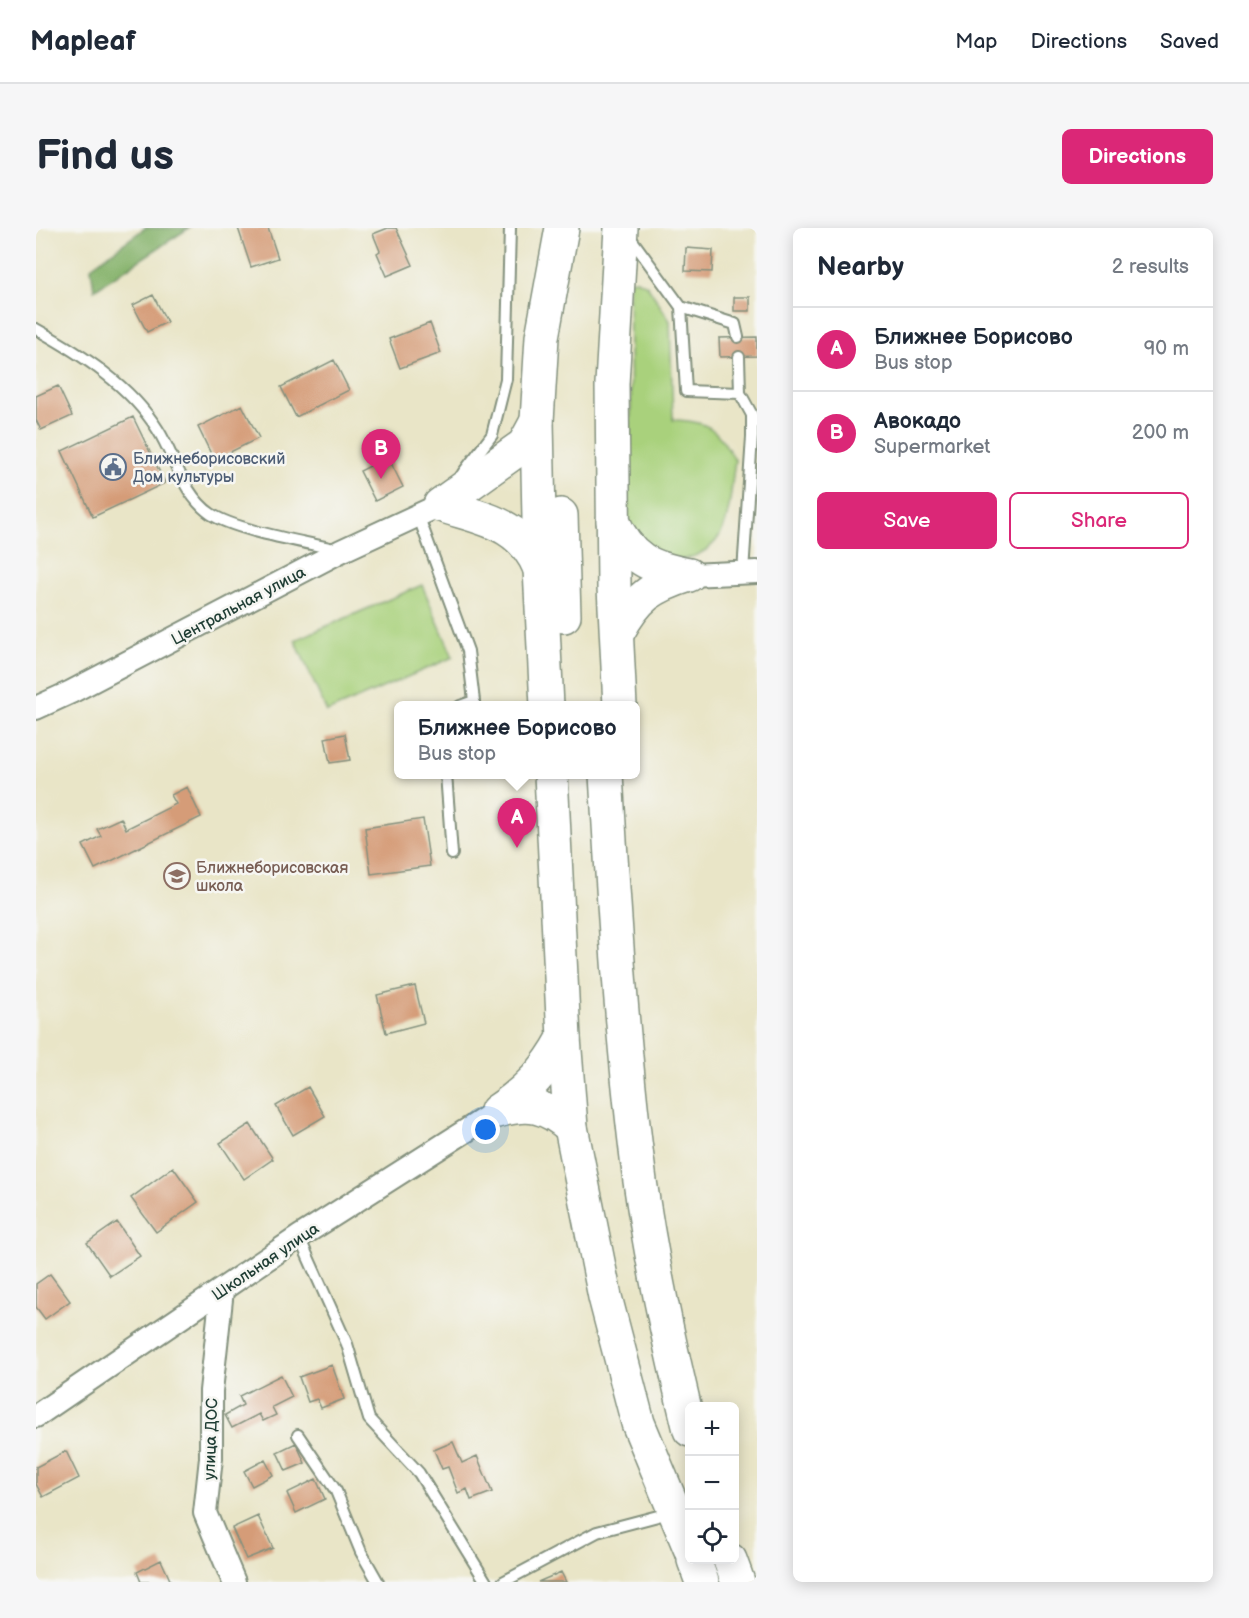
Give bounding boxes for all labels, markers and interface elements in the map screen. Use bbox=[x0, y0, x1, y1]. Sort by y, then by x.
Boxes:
text: Mapleaf bbox=[30, 25, 136, 58]
text: Map bbox=[955, 29, 998, 54]
text: Directions bbox=[1031, 29, 1127, 54]
text: Saved bbox=[1160, 29, 1219, 54]
button: Directions bbox=[1062, 129, 1213, 184]
text: Find us bbox=[36, 131, 174, 182]
text: Nearby bbox=[817, 252, 904, 283]
text: 2 results bbox=[1112, 255, 1189, 279]
text: Ближнее Борисово bbox=[874, 324, 1073, 351]
text: A bbox=[830, 337, 843, 361]
text: 90 m bbox=[1144, 337, 1189, 361]
text: Bus stop bbox=[874, 351, 953, 375]
text: Авокадо bbox=[874, 408, 961, 435]
text: B bbox=[829, 421, 844, 445]
text: 200 m bbox=[1132, 421, 1189, 445]
pin: B bbox=[362, 430, 400, 479]
text: Supermarket bbox=[874, 435, 990, 459]
place label: Ближнеборисовский Дом культуры bbox=[133, 450, 285, 487]
public building icon: Ближнеборисовский Дом культуры bbox=[98, 452, 128, 482]
button: Save bbox=[817, 492, 997, 549]
button: Share bbox=[1009, 492, 1189, 549]
street label: Центральная улица bbox=[168, 563, 309, 650]
popup bbox=[394, 701, 640, 779]
text: Ближнее Борисово bbox=[418, 715, 616, 742]
text: Bus stop bbox=[418, 742, 496, 766]
pin: A bbox=[498, 798, 536, 848]
place label: Ближнеборисовская школа bbox=[196, 859, 348, 896]
school or university icon: Ближнеборисовская школа bbox=[162, 861, 192, 891]
your location bbox=[471, 1115, 500, 1144]
street label: Школьная улица bbox=[209, 1219, 323, 1305]
street label: улица ДОС bbox=[201, 1398, 222, 1480]
map controls bbox=[685, 1402, 739, 1564]
button: + bbox=[685, 1402, 739, 1456]
button: − bbox=[685, 1456, 739, 1510]
button: locate bbox=[685, 1510, 739, 1564]

